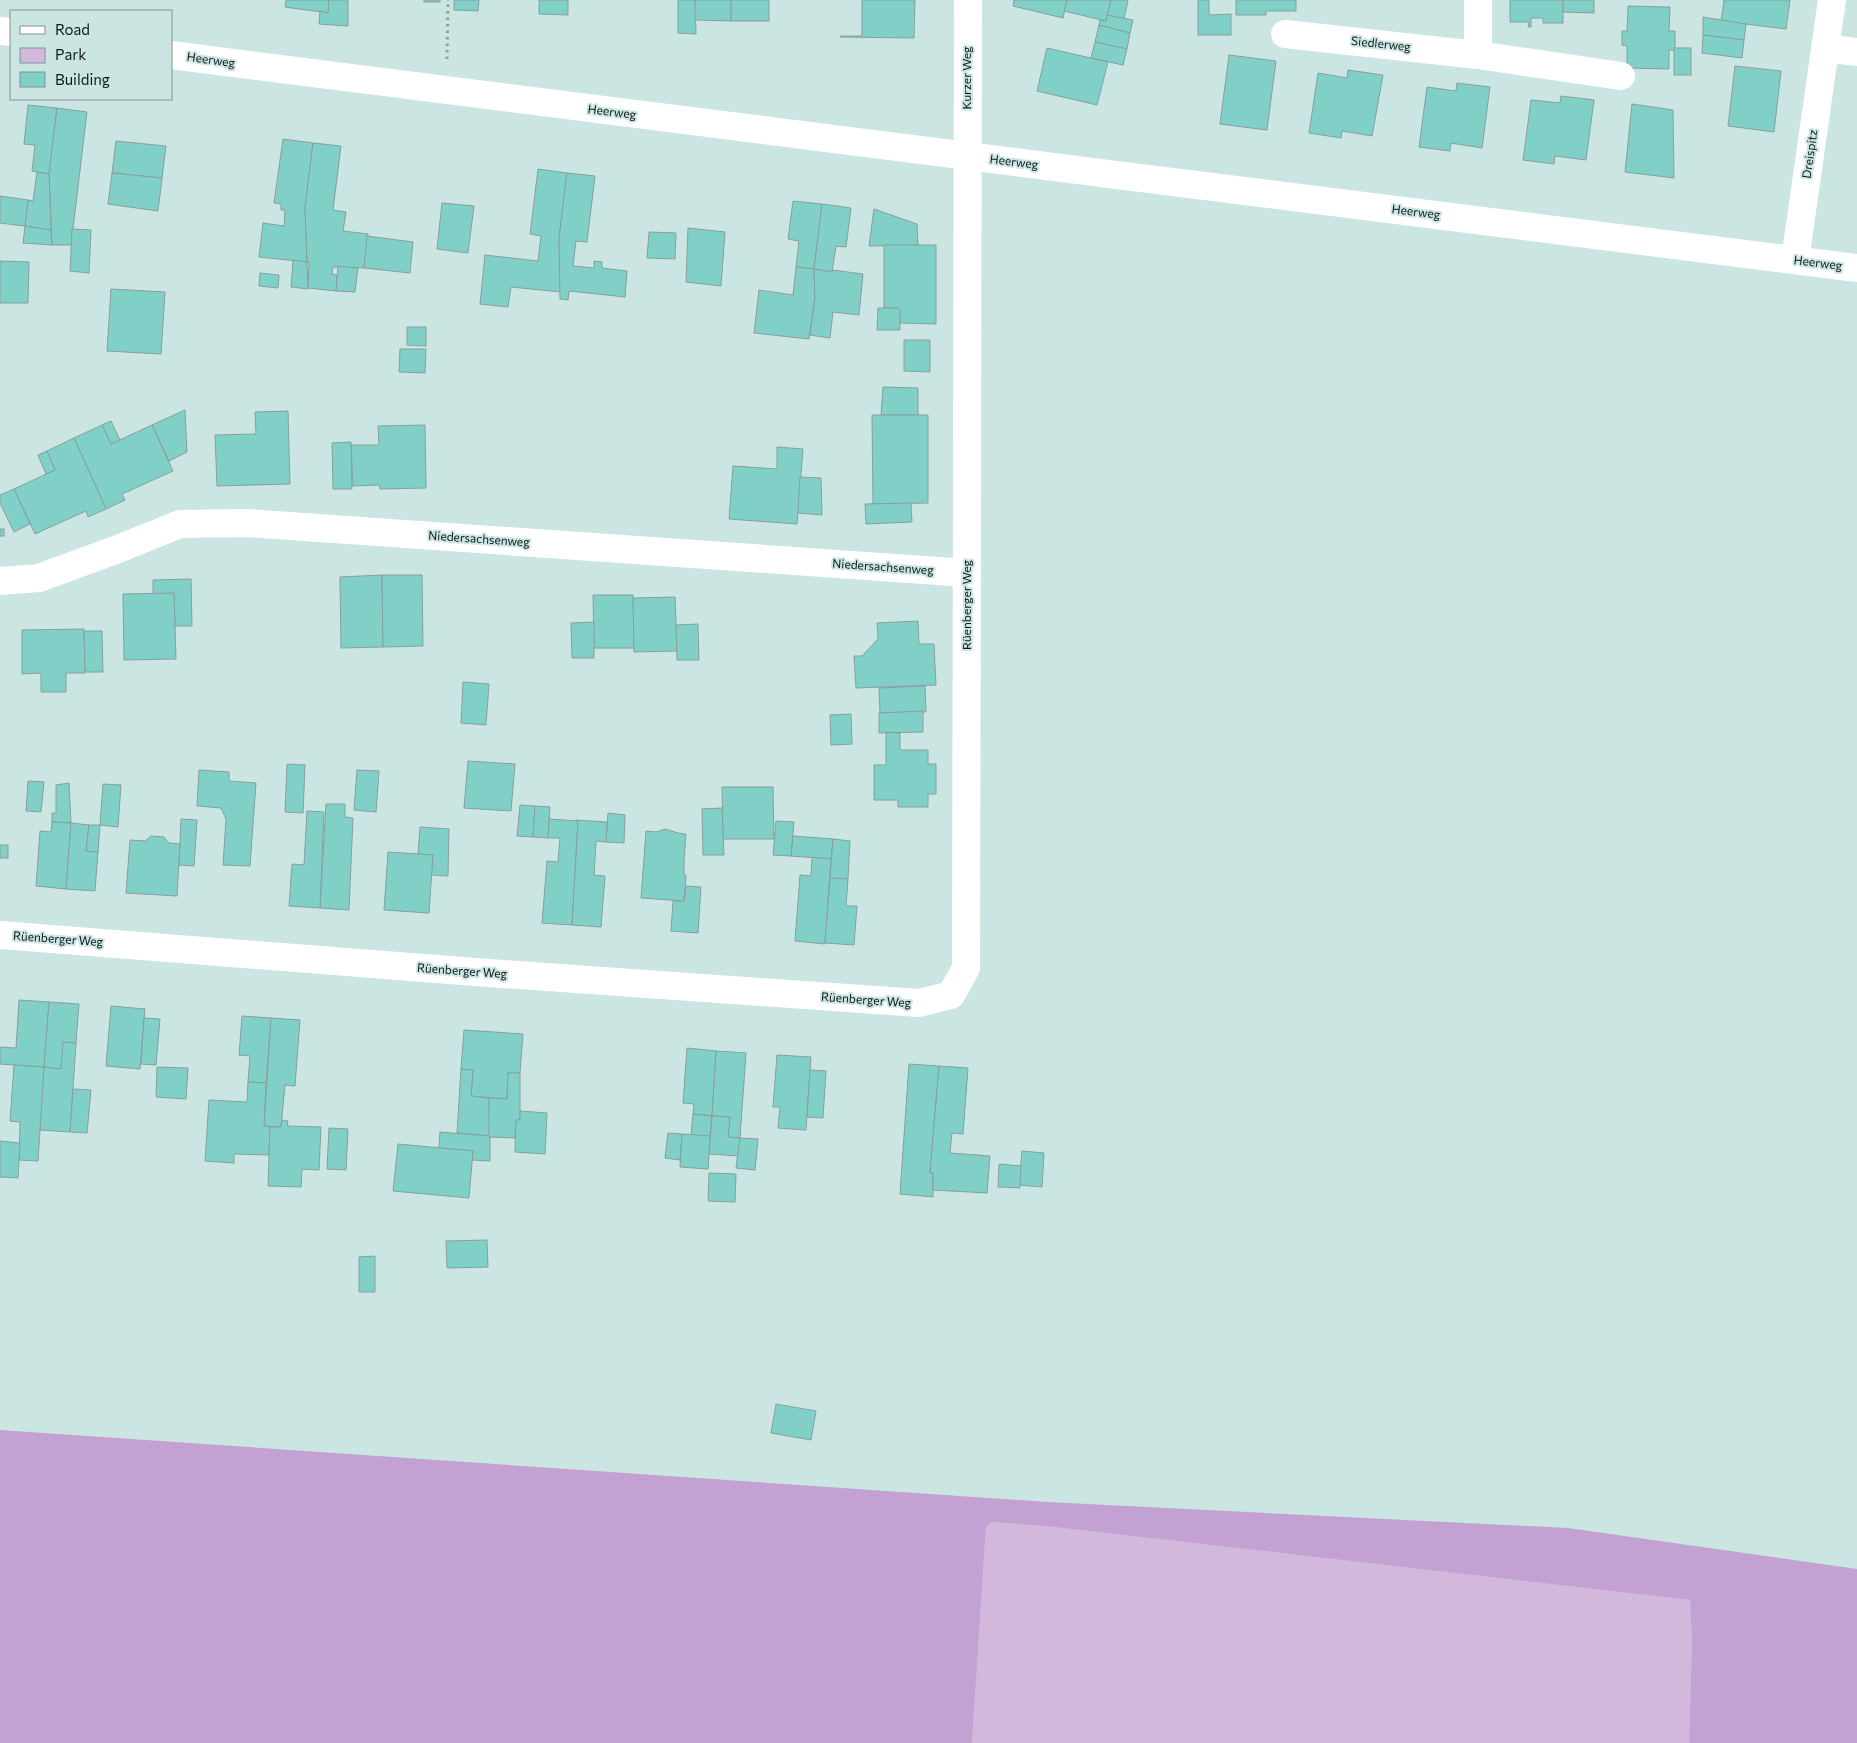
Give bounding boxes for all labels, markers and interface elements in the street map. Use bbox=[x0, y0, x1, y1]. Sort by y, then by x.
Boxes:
legend bbox=[10, 10, 172, 100]
text: Road bbox=[55, 20, 90, 38]
street label: Siedlerweg bbox=[1351, 33, 1412, 53]
text: Park bbox=[55, 45, 86, 63]
street label: Kurzer Weg bbox=[959, 46, 973, 110]
street label: Heerweg bbox=[186, 49, 237, 69]
text: Building bbox=[55, 70, 110, 88]
street label: Heerweg bbox=[587, 101, 638, 121]
street label: Dreispitz bbox=[1799, 128, 1819, 179]
street label: Heerweg bbox=[989, 151, 1040, 171]
street label: Heerweg bbox=[1391, 201, 1442, 221]
street label: Heerweg bbox=[1793, 252, 1844, 272]
street label: Niedersachsenweg bbox=[428, 527, 531, 549]
street label: Niedersachsenweg bbox=[832, 555, 935, 577]
street label: Rüenberger Weg bbox=[959, 559, 973, 650]
street label: Rüenberger Weg bbox=[13, 928, 104, 948]
street label: Rüenberger Weg bbox=[417, 960, 508, 980]
street label: Rüenberger Weg bbox=[821, 989, 912, 1009]

